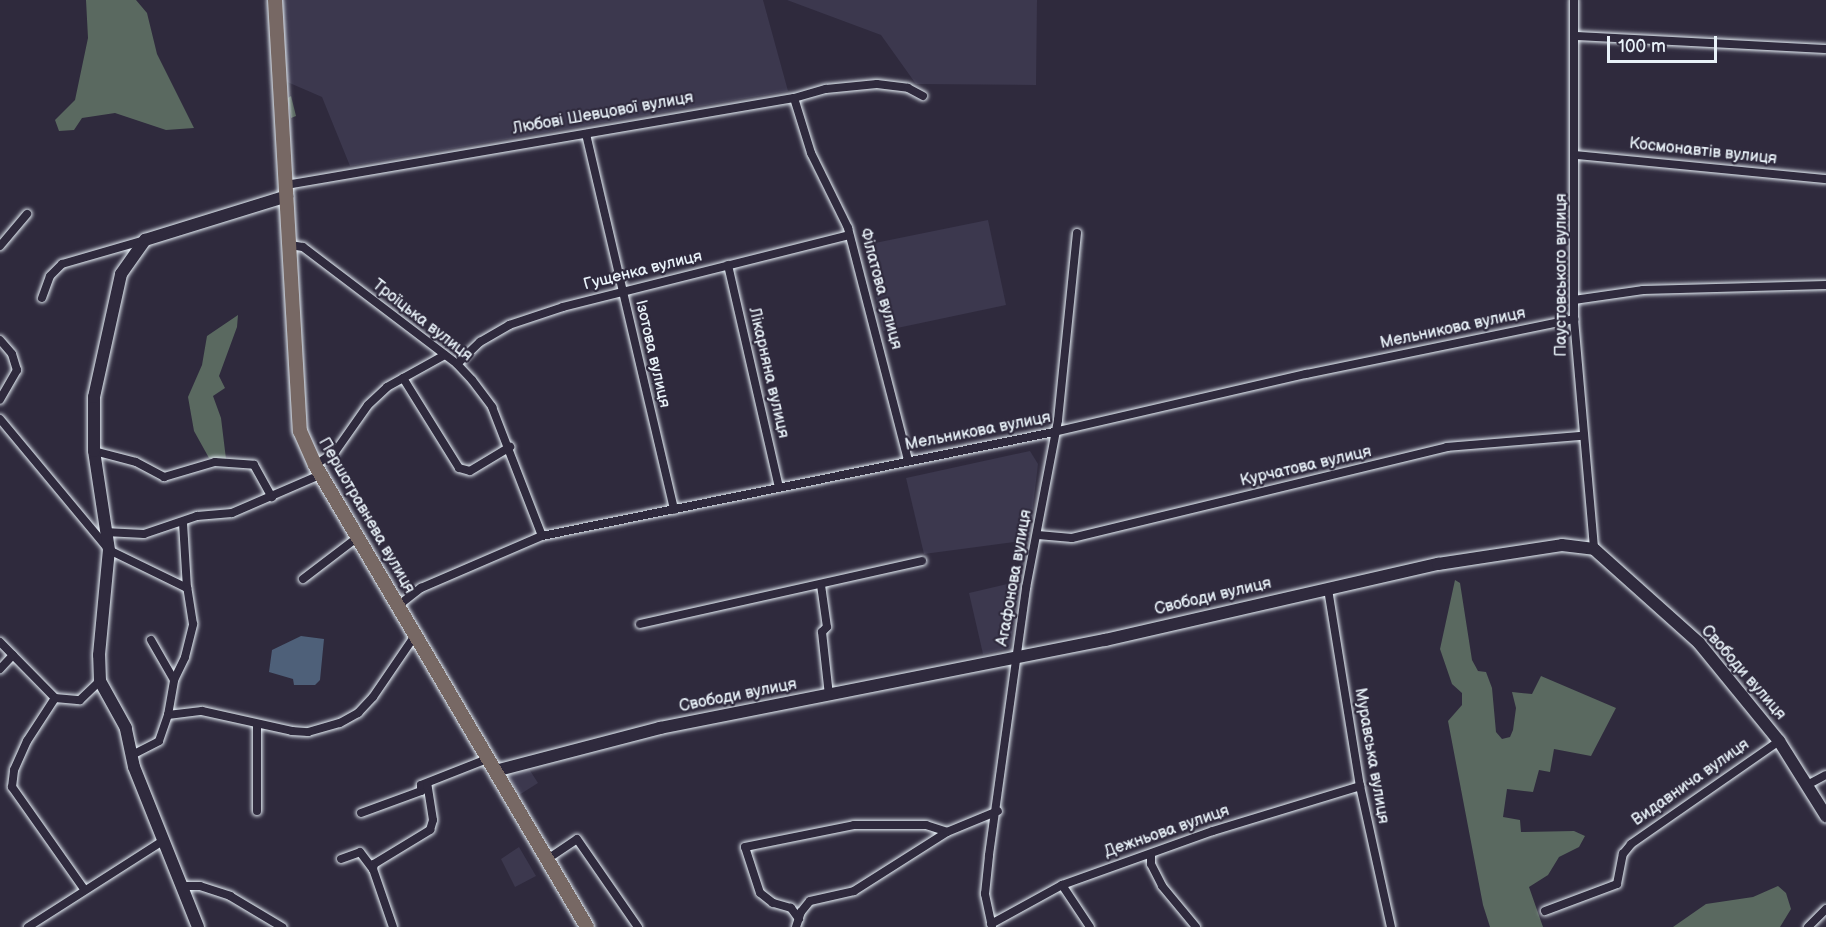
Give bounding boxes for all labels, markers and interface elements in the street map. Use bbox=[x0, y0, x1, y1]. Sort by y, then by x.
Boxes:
scale bar bbox=[1610, 24, 1720, 62]
text: 100 m bbox=[1618, 36, 1666, 57]
street label: Любові Шевцової вулиця bbox=[511, 89, 695, 139]
street label: Космонавтів вулиця bbox=[1628, 135, 1778, 169]
street label: Паустовського вулиця bbox=[1552, 193, 1572, 357]
street label: Філатова вулиця bbox=[855, 226, 905, 352]
street label: Гущенка вулиця bbox=[582, 247, 704, 295]
street label: Троїцька вулиця bbox=[368, 276, 476, 366]
street label: Ізотова вулиця bbox=[630, 298, 674, 410]
street label: Мельникова вулиця bbox=[1379, 304, 1527, 354]
street label: Лікарняна вулиця bbox=[744, 306, 792, 440]
street label: Мельникова вулиця bbox=[903, 408, 1053, 456]
street label: Першотравнева вулиця bbox=[313, 435, 419, 597]
street label: Курчатова вулиця bbox=[1238, 443, 1374, 491]
street label: Агафонова вулиця bbox=[994, 508, 1036, 648]
street label: Свободи вулиця bbox=[1153, 574, 1273, 620]
street label: Свободи вулиця bbox=[1697, 622, 1789, 724]
street label: Свободи вулиця bbox=[678, 675, 798, 717]
street label: Муравська вулиця bbox=[1350, 687, 1392, 825]
street label: Видавнича вулиця bbox=[1629, 735, 1753, 831]
street label: Дежньова вулиця bbox=[1102, 802, 1232, 862]

